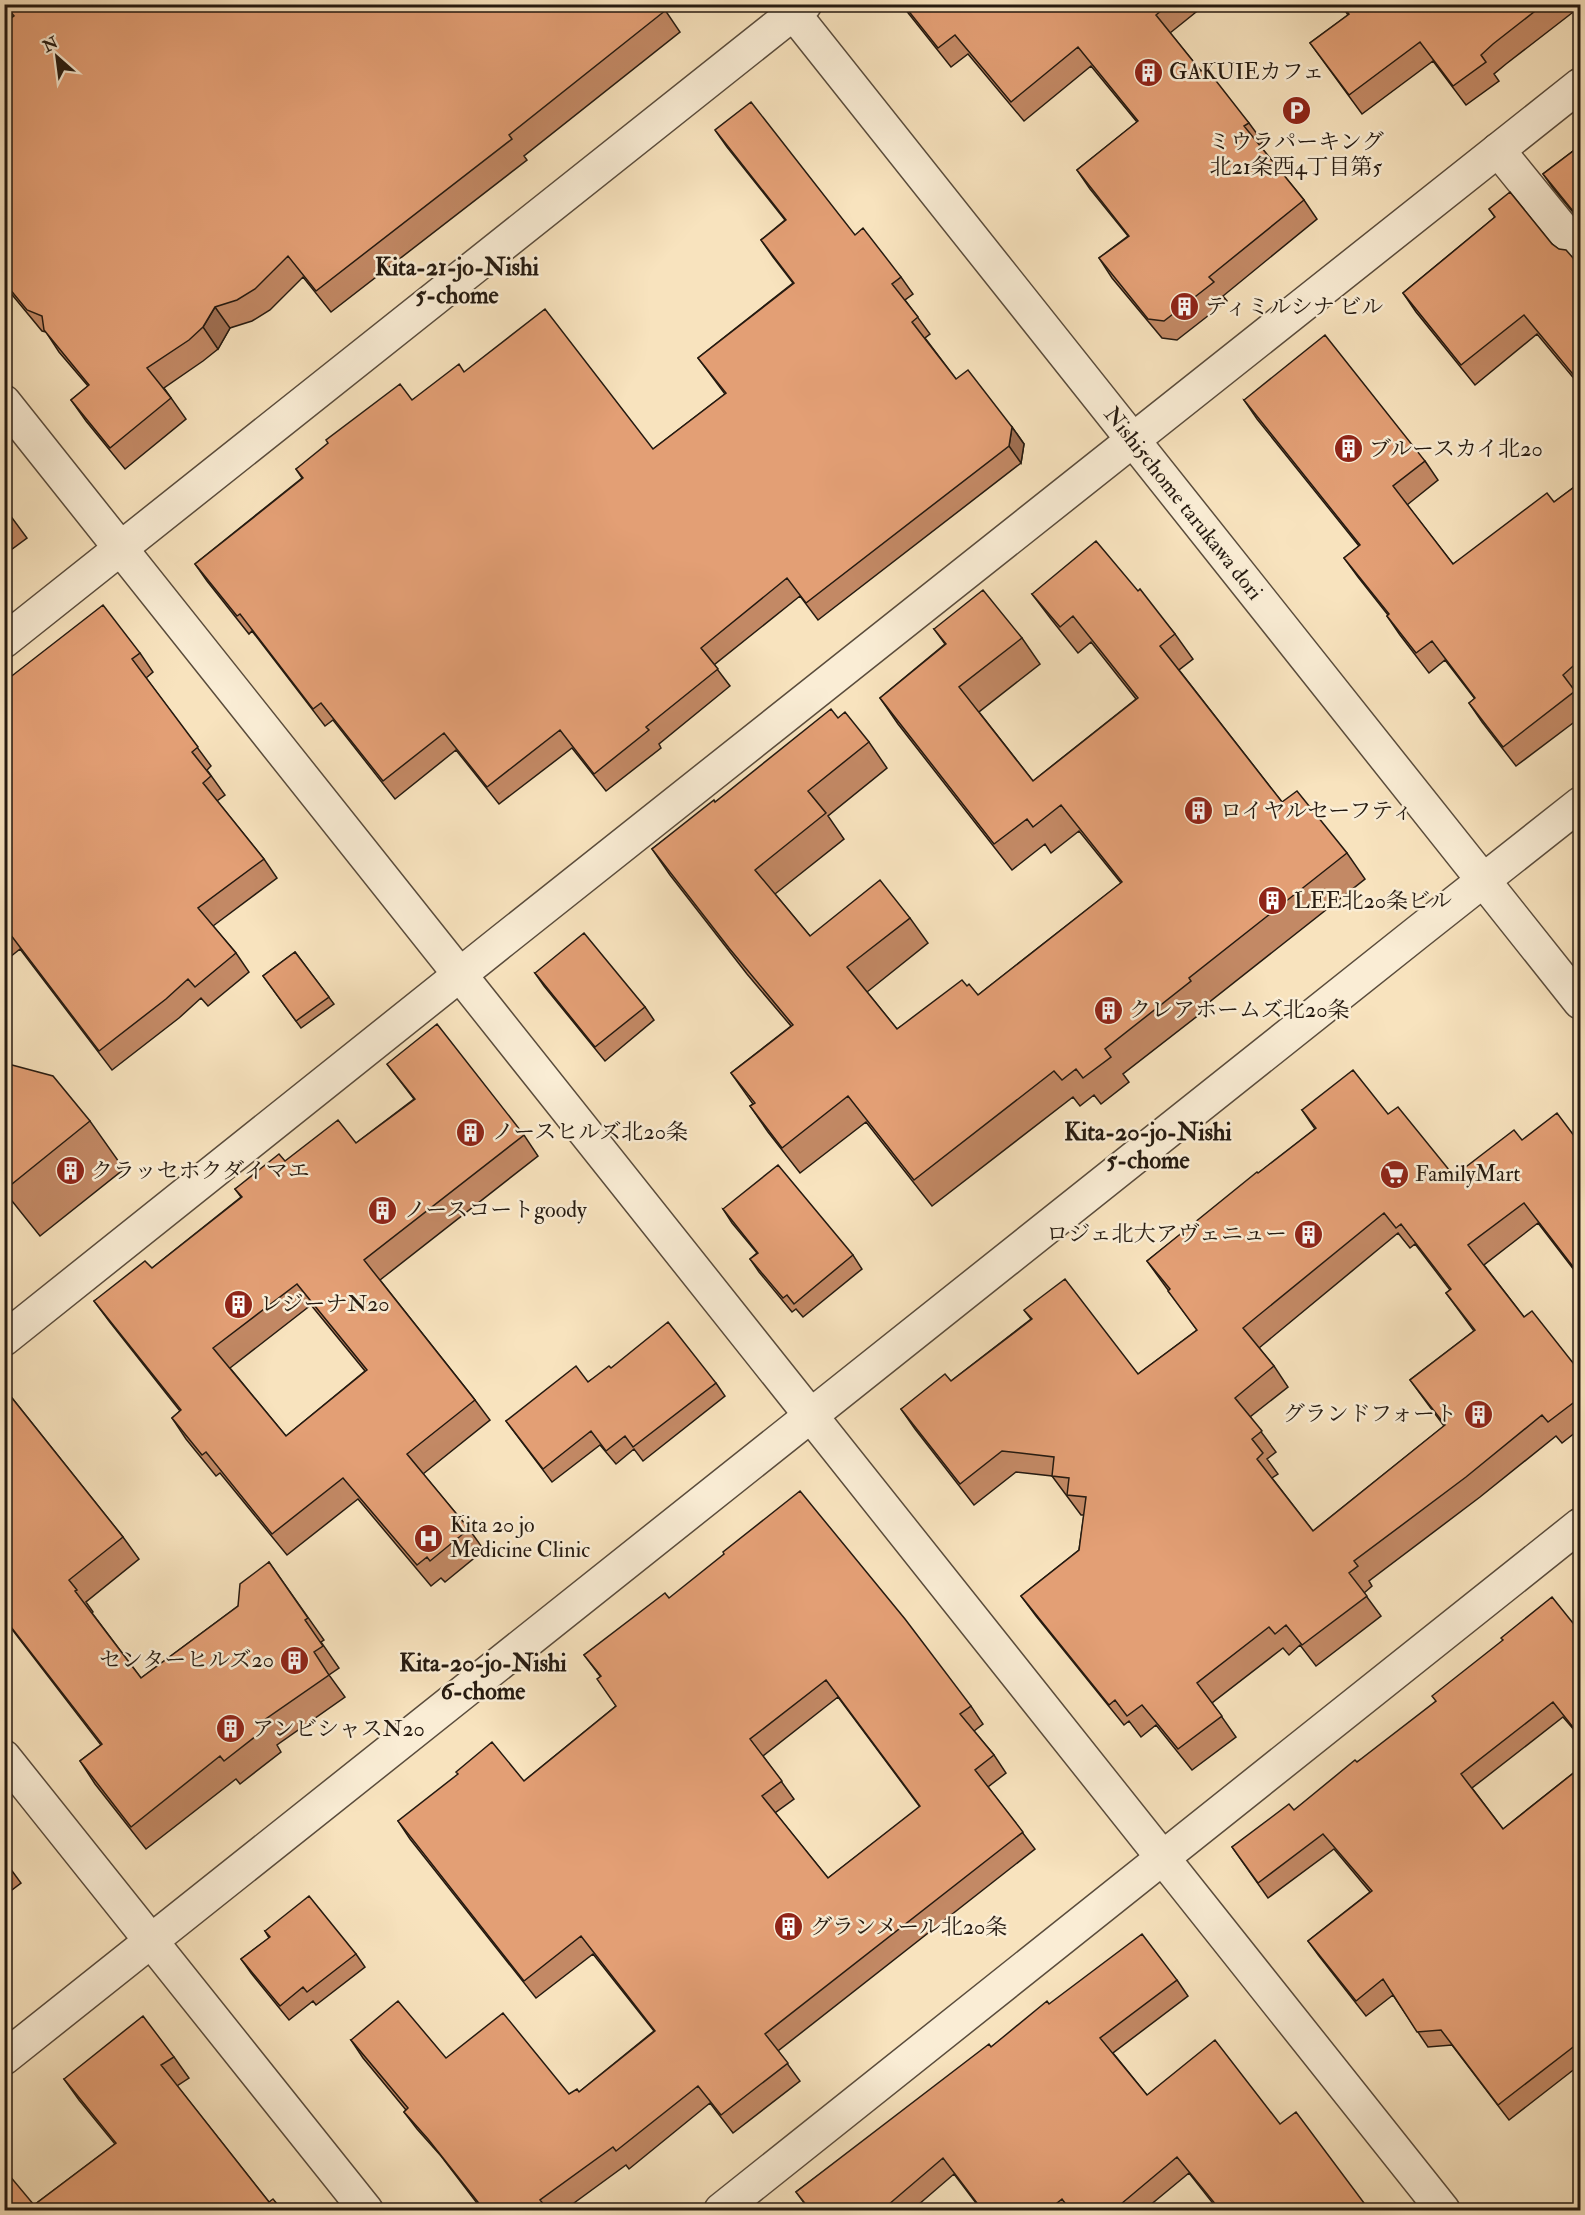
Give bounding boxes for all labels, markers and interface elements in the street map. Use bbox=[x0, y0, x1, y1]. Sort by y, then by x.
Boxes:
north arrow bbox=[27, 27, 87, 87]
text: N bbox=[39, 32, 62, 57]
building icon: GAKUIEカフェ bbox=[1132, 56, 1164, 88]
place label: GAKUIEカフェ bbox=[1169, 58, 1325, 86]
parking icon: ミウラパーキング 北21条西4丁目第5 bbox=[1280, 94, 1312, 126]
place label: ミウラパーキング 北21条西4丁目第5 bbox=[1208, 128, 1384, 181]
district label: Kita-21-jo-Nishi 5-chome bbox=[375, 252, 540, 311]
building icon: ティミルシナ ビル bbox=[1168, 291, 1200, 323]
place label: ティミルシナ ビル bbox=[1205, 293, 1383, 321]
street label: Nishi5chome tarukawa dori bbox=[1098, 401, 1269, 606]
building icon: ブルースカイ北20 bbox=[1332, 433, 1364, 465]
place label: ブルースカイ北20 bbox=[1369, 435, 1543, 463]
building icon: ロイヤルセーフティ bbox=[1183, 795, 1215, 827]
place label: ロイヤルセーフティ bbox=[1220, 797, 1413, 825]
building icon: LEE北20条ビル bbox=[1257, 885, 1289, 917]
place label: LEE北20条ビル bbox=[1294, 887, 1452, 915]
building icon: クレアホームズ北20条 bbox=[1092, 994, 1124, 1026]
place label: クレアホームズ北20条 bbox=[1129, 996, 1349, 1024]
building icon: ノースヒルズ北20条 bbox=[455, 1116, 487, 1148]
district label: Kita-20-jo-Nishi 5-chome bbox=[1064, 1117, 1232, 1176]
place label: ノースヒルズ北20条 bbox=[492, 1118, 688, 1146]
building icon: クラッセホクダイマエ bbox=[54, 1155, 86, 1187]
place label: クラッセホクダイマエ bbox=[91, 1157, 310, 1185]
supermarket icon: FamilyMart bbox=[1378, 1158, 1410, 1190]
place label: FamilyMart bbox=[1415, 1160, 1520, 1188]
building icon: ノースコートgoody bbox=[367, 1194, 399, 1226]
place label: ノースコートgoody bbox=[404, 1196, 587, 1224]
building icon: ロジェ北大アヴェニュー bbox=[1292, 1218, 1324, 1250]
place label: ロジェ北大アヴェニュー bbox=[1046, 1220, 1287, 1248]
building icon: レジーナN20 bbox=[223, 1288, 255, 1320]
place label: レジーナN20 bbox=[260, 1290, 390, 1318]
building icon: グランドフォート bbox=[1462, 1398, 1494, 1430]
place label: グランドフォート bbox=[1283, 1400, 1457, 1428]
place label: Kita 20 jo Medicine Clinic bbox=[450, 1511, 590, 1564]
hospital icon: Kita 20 jo Medicine Clinic bbox=[413, 1522, 445, 1554]
building icon: センターヒルズ20 bbox=[279, 1644, 311, 1676]
place label: センターヒルズ20 bbox=[99, 1646, 274, 1674]
district label: Kita-20-jo-Nishi 6-chome bbox=[399, 1648, 567, 1707]
building icon: アンビシャスN20 bbox=[215, 1713, 247, 1745]
place label: アンビシャスN20 bbox=[252, 1715, 425, 1743]
building icon: グランメール北20条 bbox=[773, 1911, 805, 1943]
place label: グランメール北20条 bbox=[810, 1913, 1007, 1941]

